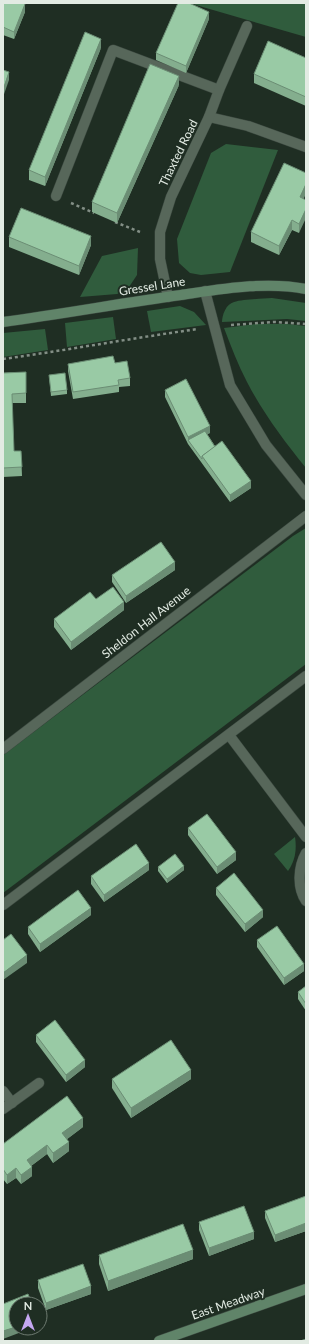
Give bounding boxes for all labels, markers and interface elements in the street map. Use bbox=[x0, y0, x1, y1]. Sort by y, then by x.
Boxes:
street label: Thaxted Road bbox=[155, 117, 201, 189]
street label: Gressel Lane bbox=[118, 273, 186, 299]
street label: Sheldon Hall Avenue bbox=[99, 583, 193, 661]
street label: East Meadway bbox=[189, 1283, 267, 1323]
north arrow bbox=[8, 1296, 48, 1336]
text: N bbox=[24, 1299, 32, 1312]

